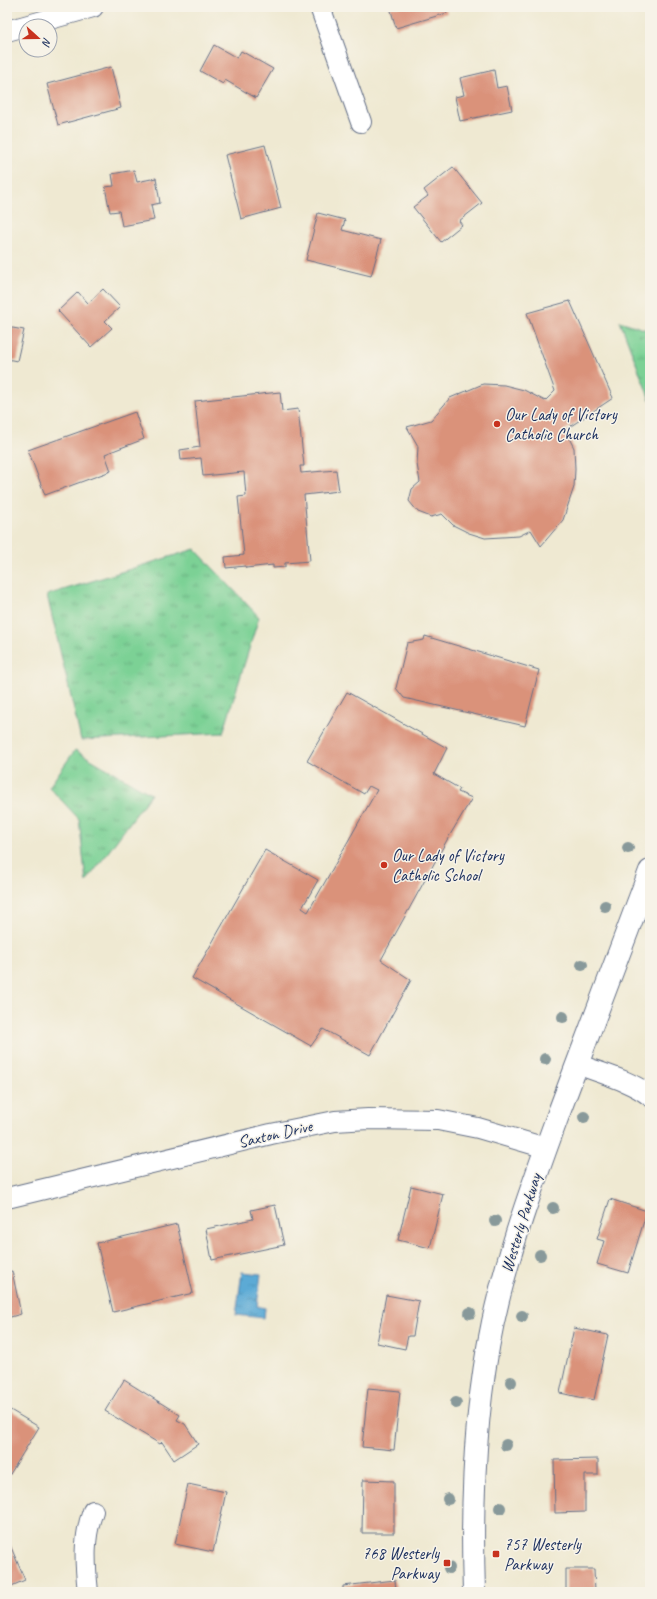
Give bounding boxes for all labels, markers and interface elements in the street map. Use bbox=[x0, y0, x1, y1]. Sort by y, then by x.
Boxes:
north arrow bbox=[18, 18, 58, 58]
text: N bbox=[39, 36, 55, 49]
place label: Our Lady of Victory Catholic Church bbox=[505, 404, 618, 445]
marker: Our Lady of Victory Catholic Church bbox=[492, 419, 502, 429]
place label: Our Lady of Victory Catholic School bbox=[392, 845, 505, 886]
marker: Our Lady of Victory Catholic School bbox=[379, 860, 389, 870]
street label: Saxton Drive bbox=[236, 1115, 315, 1153]
street label: Westerly Parkway bbox=[496, 1170, 546, 1275]
place label: 757 Westerly Parkway bbox=[504, 1534, 582, 1575]
place label: 768 Westerly Parkway bbox=[362, 1543, 440, 1584]
marker: 757 Westerly Parkway bbox=[491, 1549, 501, 1559]
marker: 768 Westerly Parkway bbox=[442, 1558, 452, 1568]

